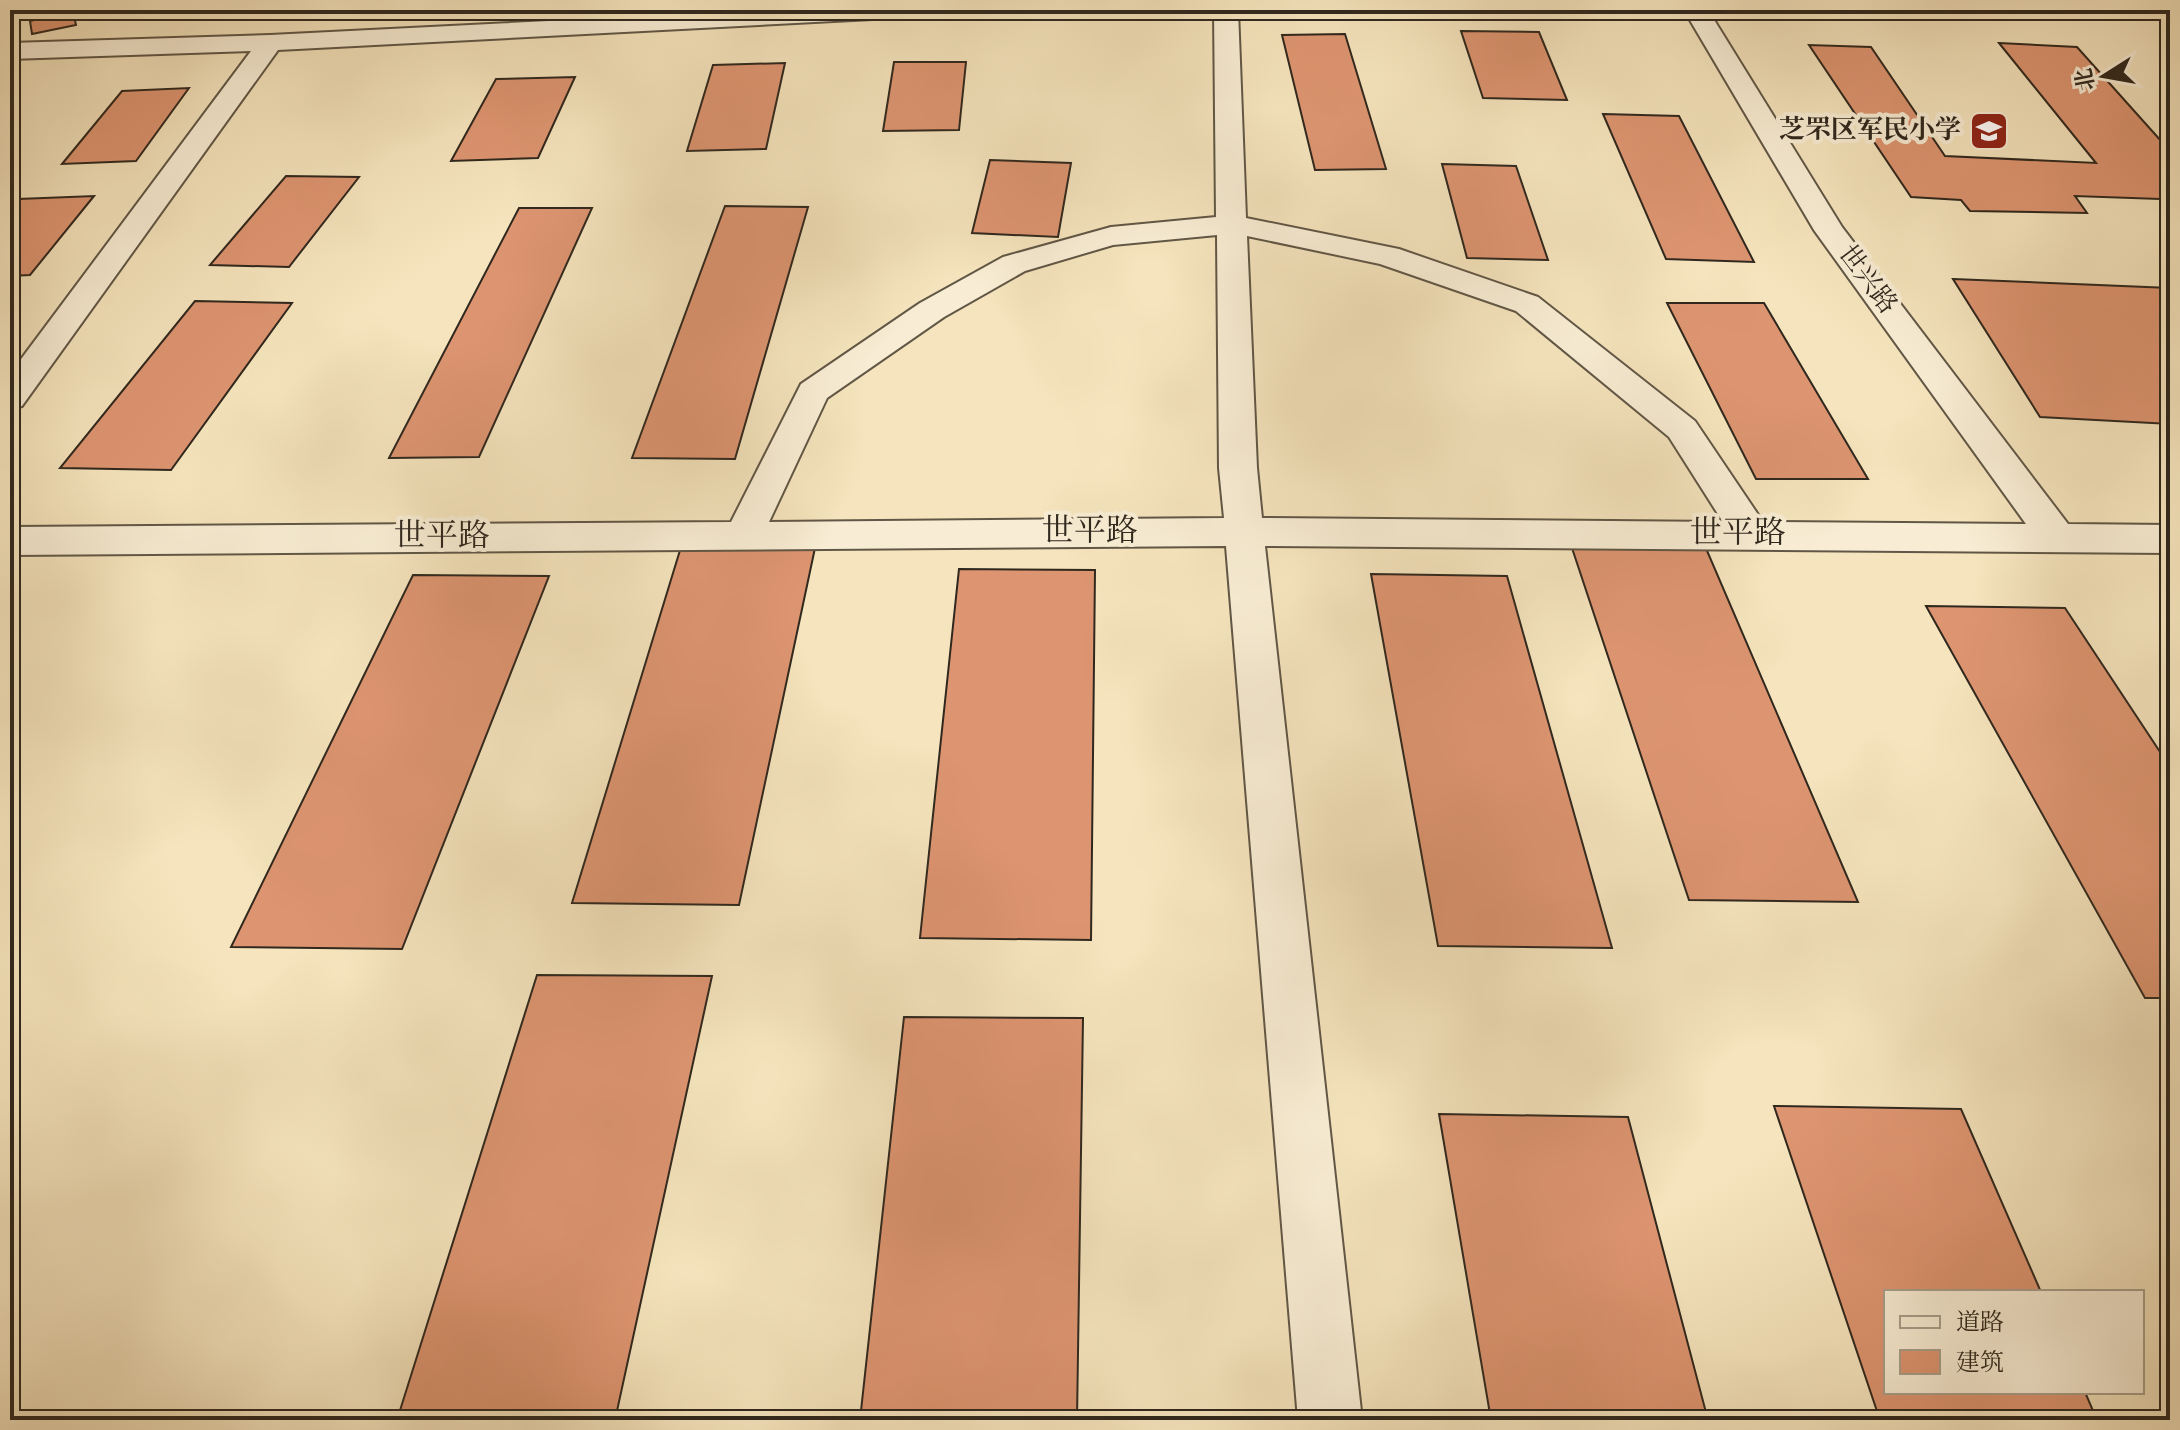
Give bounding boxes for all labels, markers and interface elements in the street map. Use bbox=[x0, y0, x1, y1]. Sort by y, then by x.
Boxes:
north arrow bbox=[2064, 36, 2144, 116]
text: 北 bbox=[2070, 66, 2104, 93]
school or university icon: 芝罘区军民小学 bbox=[1968, 110, 2010, 152]
place label: 芝罘区军民小学 bbox=[1779, 113, 1961, 149]
street label: 世兴路 bbox=[1829, 238, 1905, 322]
street label: 世平路 bbox=[1042, 511, 1138, 555]
street label: 世平路 bbox=[1690, 513, 1786, 557]
street label: 世平路 bbox=[394, 516, 490, 560]
legend bbox=[1884, 1290, 2144, 1394]
text: 道路 bbox=[1956, 1307, 2004, 1341]
text: 建筑 bbox=[1956, 1347, 2004, 1381]

